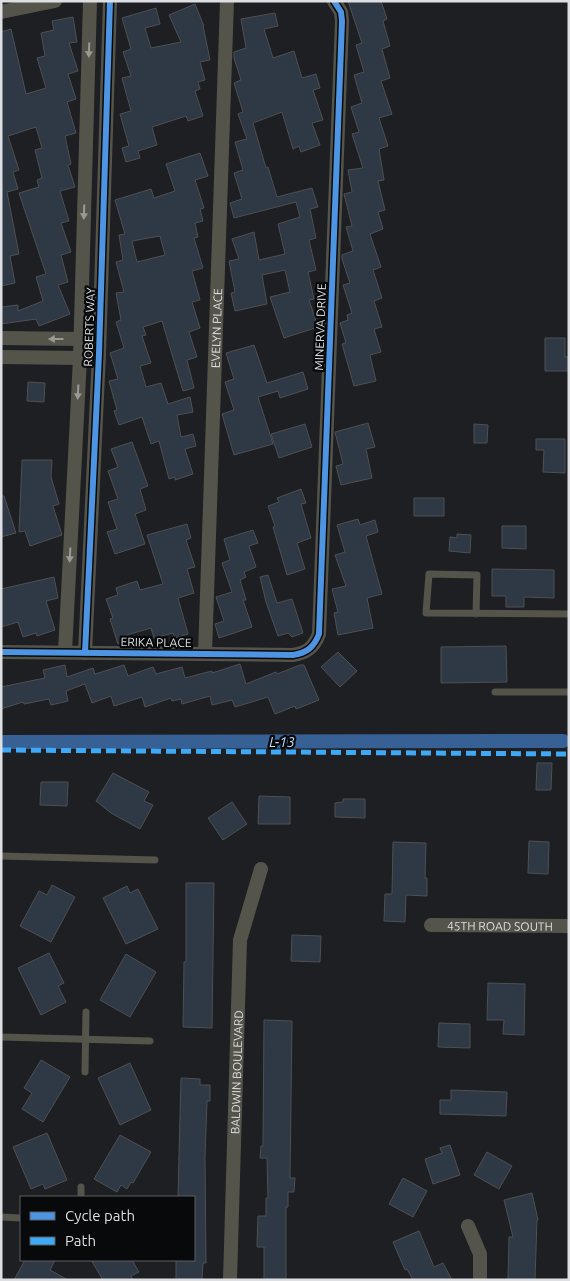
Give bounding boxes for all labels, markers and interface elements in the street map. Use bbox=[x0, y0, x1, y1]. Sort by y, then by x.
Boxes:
one-way arrow bbox=[85, 42, 93, 58]
one-way arrow bbox=[80, 205, 88, 221]
street label: MINERVA DRIVE bbox=[312, 283, 328, 371]
street label: ROBERTS WAY bbox=[81, 287, 97, 367]
street label: EVELYN PLACE bbox=[208, 288, 224, 368]
one-way arrow bbox=[48, 335, 64, 343]
one-way arrow bbox=[73, 385, 81, 401]
one-way arrow bbox=[66, 547, 74, 563]
street label: ERIKA PLACE bbox=[120, 635, 192, 649]
water label: L-13 bbox=[269, 734, 295, 750]
street label: 45TH ROAD SOUTH bbox=[447, 919, 553, 932]
street label: BALDWIN BOULEVARD bbox=[228, 1010, 244, 1134]
legend bbox=[20, 1196, 195, 1261]
text: Cycle path bbox=[65, 1207, 135, 1224]
text: Path bbox=[65, 1232, 96, 1249]

